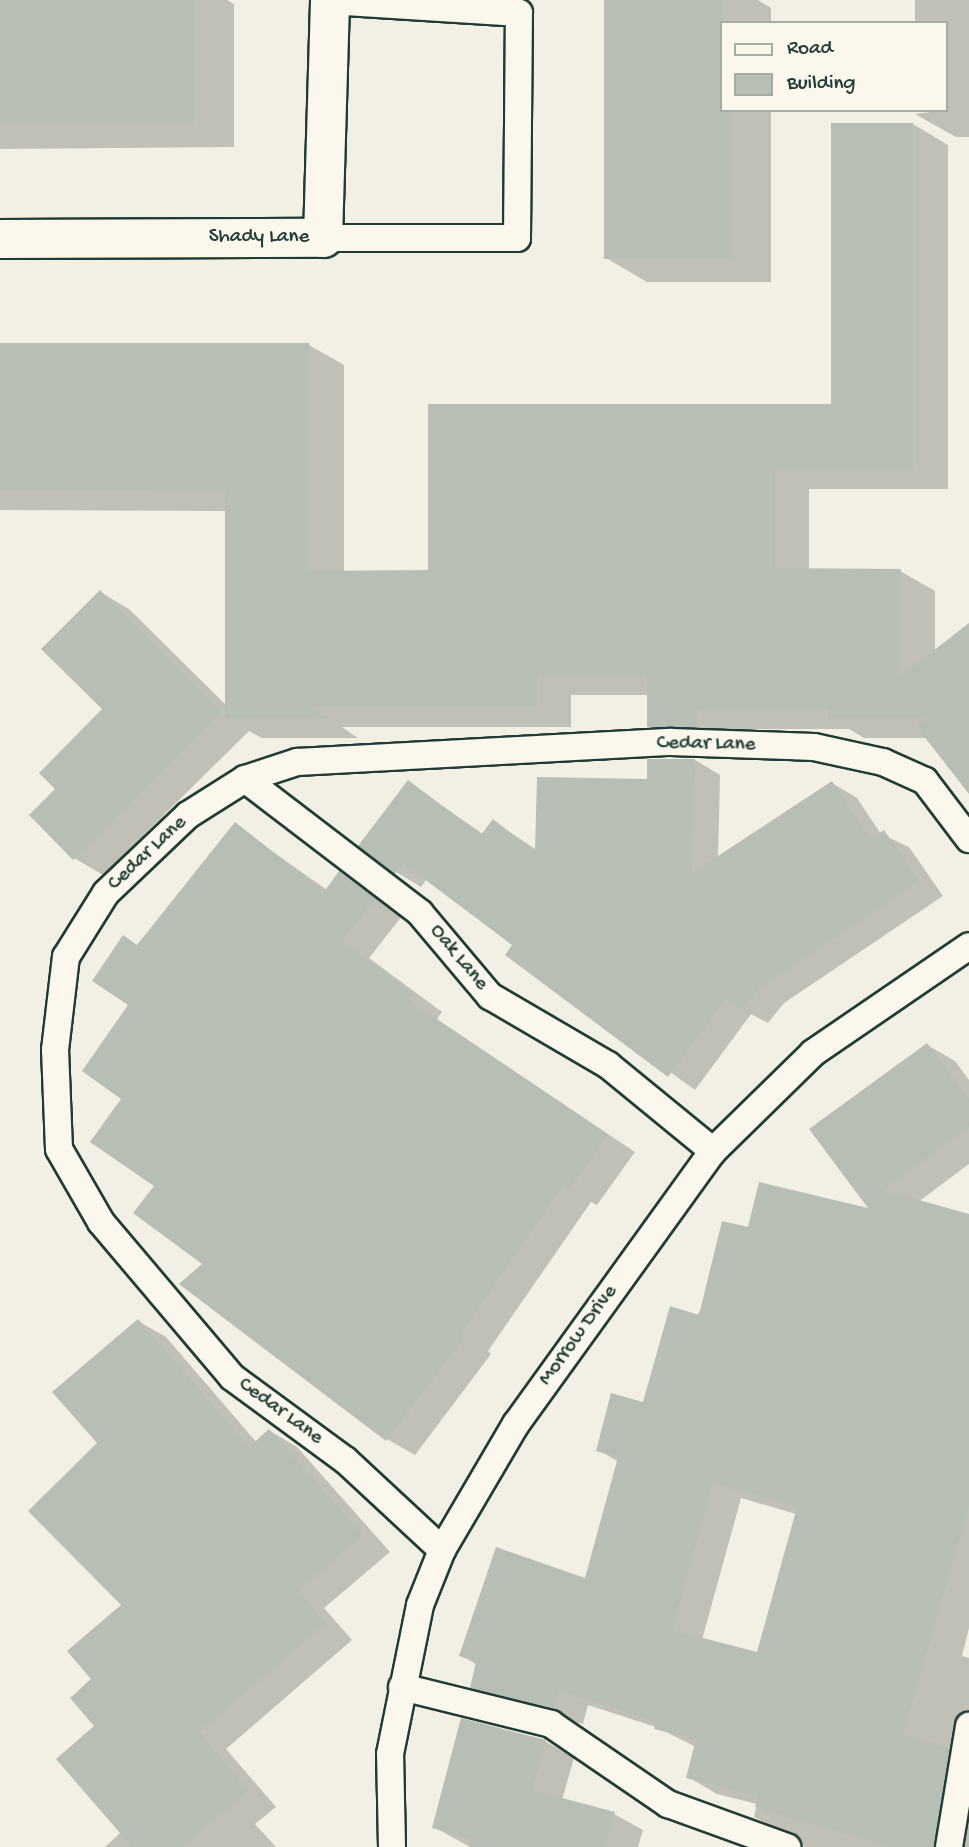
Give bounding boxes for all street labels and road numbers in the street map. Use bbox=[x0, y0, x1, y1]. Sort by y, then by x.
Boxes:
street label: Shady Lane bbox=[209, 225, 309, 251]
street label: Cedar Lane bbox=[656, 732, 756, 758]
street label: Cedar Lane bbox=[103, 811, 193, 897]
street label: Oak Lane bbox=[423, 920, 493, 996]
street label: Morrow Drive bbox=[534, 1281, 624, 1391]
street label: Cedar Lane bbox=[233, 1373, 327, 1451]

